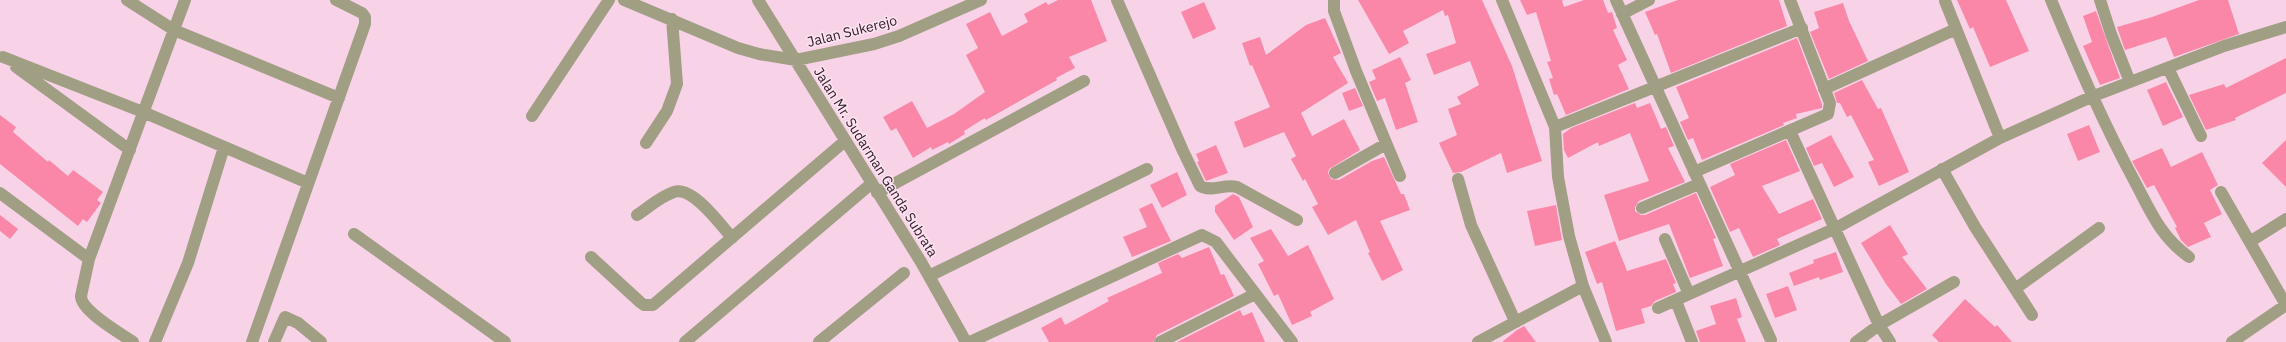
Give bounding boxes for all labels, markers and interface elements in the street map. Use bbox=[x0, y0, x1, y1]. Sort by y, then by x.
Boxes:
street label: Jalan Sukerejo bbox=[805, 11, 899, 51]
street label: Jalan Mr. Sudarman Ganda Subrata bbox=[810, 64, 942, 261]

